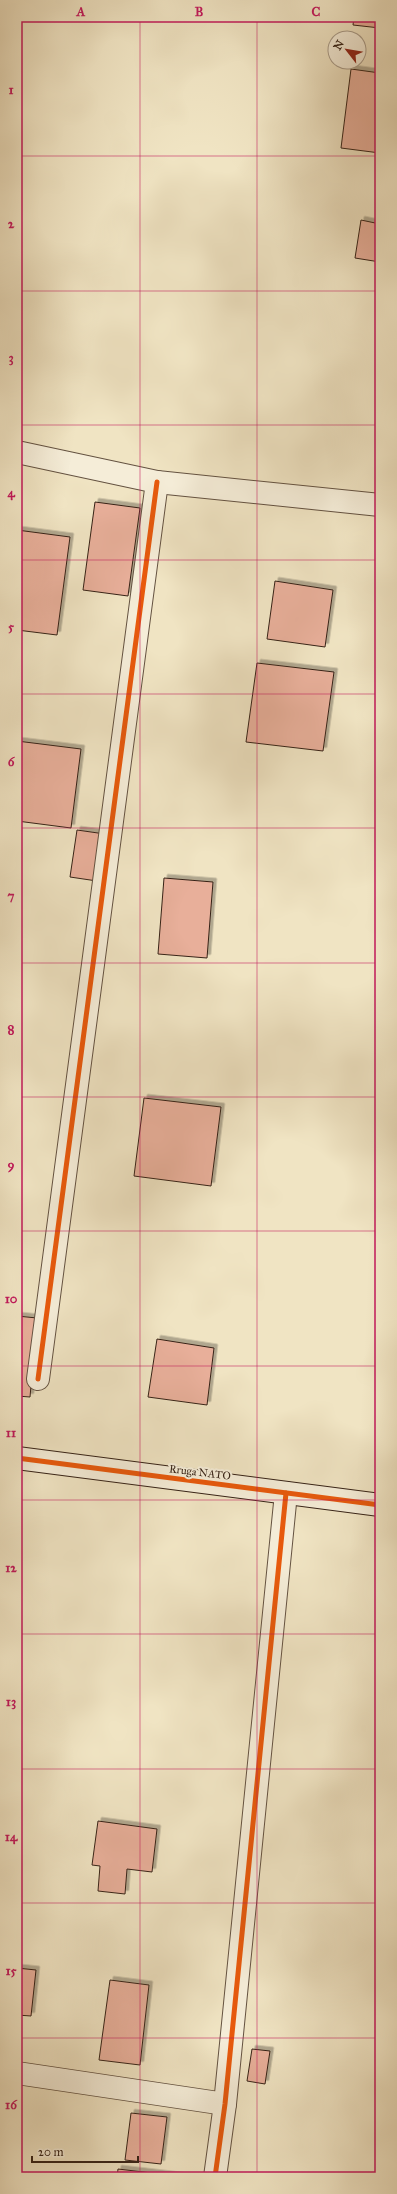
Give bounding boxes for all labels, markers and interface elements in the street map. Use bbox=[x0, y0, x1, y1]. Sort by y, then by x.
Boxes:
text: A bbox=[76, 4, 86, 20]
text: B bbox=[195, 4, 204, 20]
text: C bbox=[312, 4, 321, 20]
north arrow bbox=[327, 30, 367, 70]
text: N bbox=[331, 37, 347, 52]
text: 1 bbox=[8, 82, 14, 98]
text: 2 bbox=[8, 216, 15, 232]
text: 3 bbox=[8, 350, 14, 366]
text: 4 bbox=[7, 485, 15, 501]
text: 5 bbox=[8, 619, 15, 635]
text: 6 bbox=[8, 754, 16, 770]
text: 7 bbox=[8, 888, 15, 904]
text: 8 bbox=[8, 1022, 15, 1038]
text: 9 bbox=[8, 1157, 15, 1173]
text: 10 bbox=[5, 1291, 18, 1307]
text: 11 bbox=[6, 1425, 16, 1441]
street label: Rruga NATO bbox=[168, 1462, 232, 1483]
text: 12 bbox=[5, 1560, 17, 1576]
text: 13 bbox=[6, 1694, 16, 1710]
text: 14 bbox=[5, 1829, 18, 1845]
text: 15 bbox=[5, 1963, 17, 1979]
text: 16 bbox=[5, 2097, 18, 2113]
scale bar bbox=[32, 2138, 138, 2164]
text: 20 m bbox=[38, 2145, 64, 2159]

